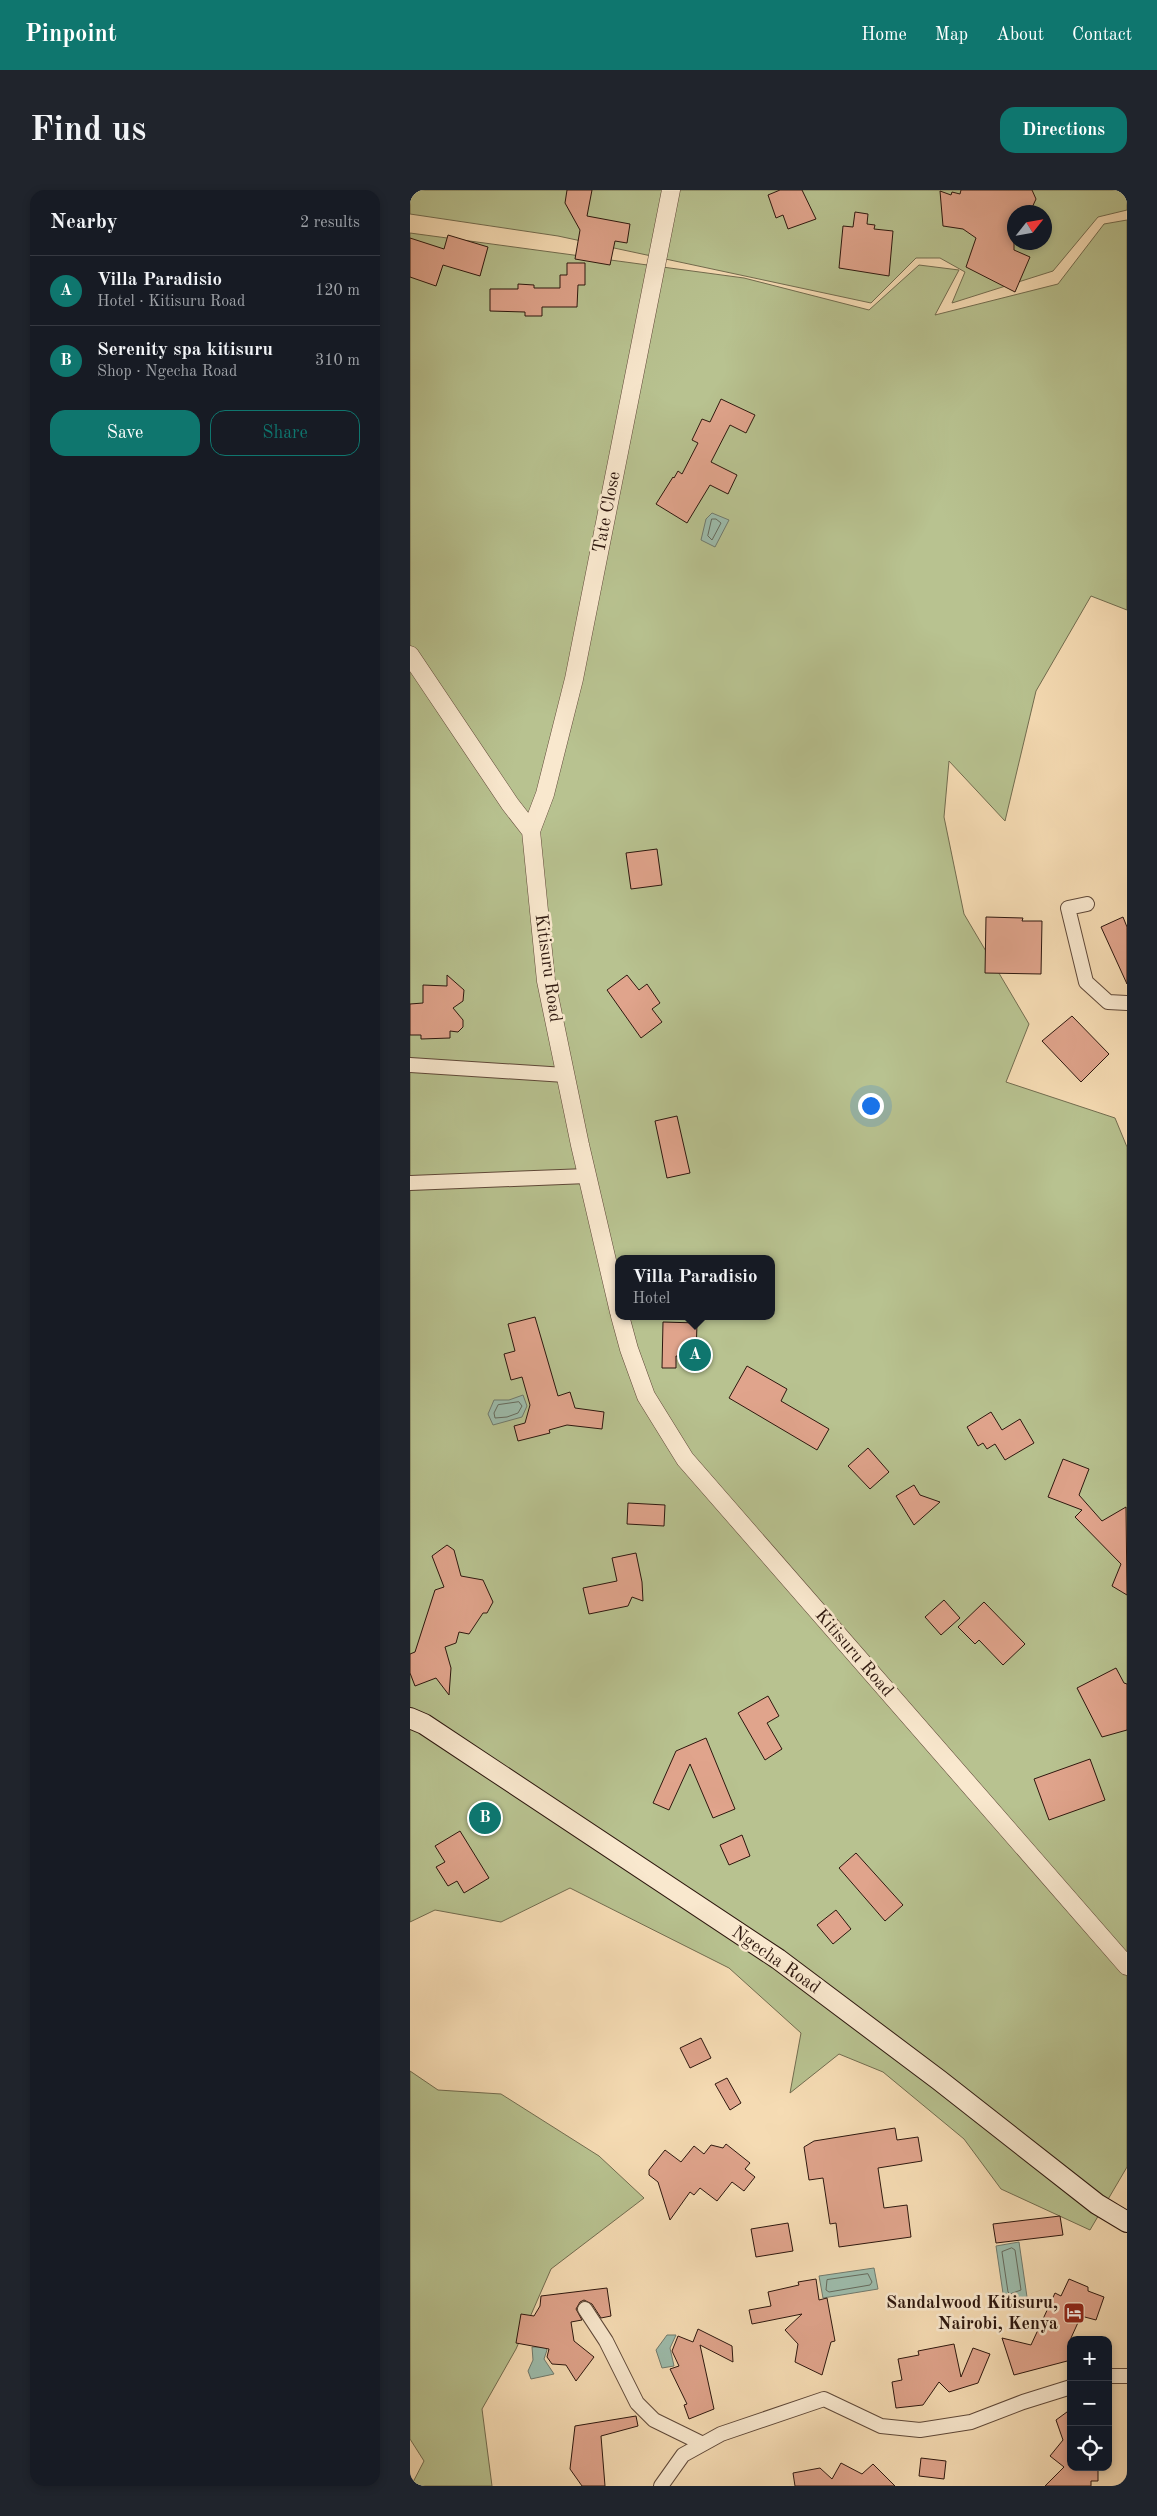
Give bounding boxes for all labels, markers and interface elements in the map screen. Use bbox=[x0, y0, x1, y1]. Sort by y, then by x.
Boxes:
text: Pinpoint bbox=[25, 23, 117, 47]
text: Home bbox=[861, 26, 907, 44]
text: Map bbox=[935, 26, 968, 44]
text: About bbox=[996, 26, 1044, 44]
text: Contact bbox=[1072, 26, 1132, 44]
button: Directions bbox=[1000, 107, 1127, 153]
text: Find us bbox=[30, 113, 146, 148]
north arrow bbox=[1007, 205, 1052, 250]
text: Nearby bbox=[50, 212, 118, 233]
text: 2 results bbox=[300, 215, 360, 231]
text: Villa Paradisio bbox=[97, 271, 222, 290]
text: A bbox=[60, 283, 72, 299]
text: 120 m bbox=[315, 283, 360, 299]
text: Hotel · Kitisuru Road bbox=[97, 294, 245, 310]
text: Serenity spa kitisuru bbox=[97, 341, 273, 360]
text: B bbox=[60, 353, 72, 369]
text: 310 m bbox=[315, 353, 360, 369]
text: Shop · Ngecha Road bbox=[97, 364, 237, 380]
button: Save bbox=[50, 410, 200, 456]
button: Share bbox=[210, 410, 360, 456]
street label: Tate Close bbox=[590, 470, 624, 554]
street label: Kitisuru Road bbox=[531, 913, 565, 1023]
your location bbox=[858, 1093, 884, 1119]
popup bbox=[615, 1255, 775, 1320]
text: Villa Paradisio bbox=[632, 1268, 758, 1287]
text: Hotel bbox=[632, 1291, 670, 1307]
pin: A bbox=[679, 1336, 711, 1374]
street label: Kitisuru Road bbox=[811, 1606, 897, 1700]
pin: B bbox=[469, 1799, 501, 1837]
street label: Ngecha Road bbox=[728, 1923, 824, 1997]
place label: Sandalwood Kitisuru, Nairobi, Kenya bbox=[886, 2294, 1058, 2333]
hotel icon: Sandalwood Kitisuru, Nairobi, Kenya bbox=[1062, 2301, 1086, 2325]
map controls bbox=[1067, 2336, 1112, 2471]
button: + bbox=[1067, 2336, 1112, 2381]
button: − bbox=[1067, 2381, 1112, 2426]
button: locate bbox=[1067, 2426, 1112, 2471]

